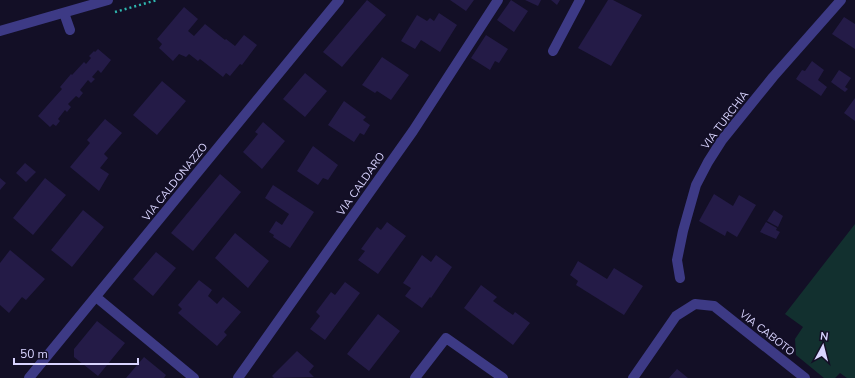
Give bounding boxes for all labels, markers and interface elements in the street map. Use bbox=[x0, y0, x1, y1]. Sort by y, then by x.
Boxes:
street label: VIA TURCHIA bbox=[697, 88, 752, 153]
street label: VIA CALDONAZZO bbox=[138, 140, 211, 225]
street label: VIA CALDARO bbox=[333, 149, 388, 220]
street label: VIA CABOTO bbox=[735, 306, 798, 359]
north arrow bbox=[803, 326, 843, 366]
text: N bbox=[819, 329, 829, 345]
scale bar bbox=[14, 340, 138, 366]
text: 50 m bbox=[20, 346, 48, 362]

